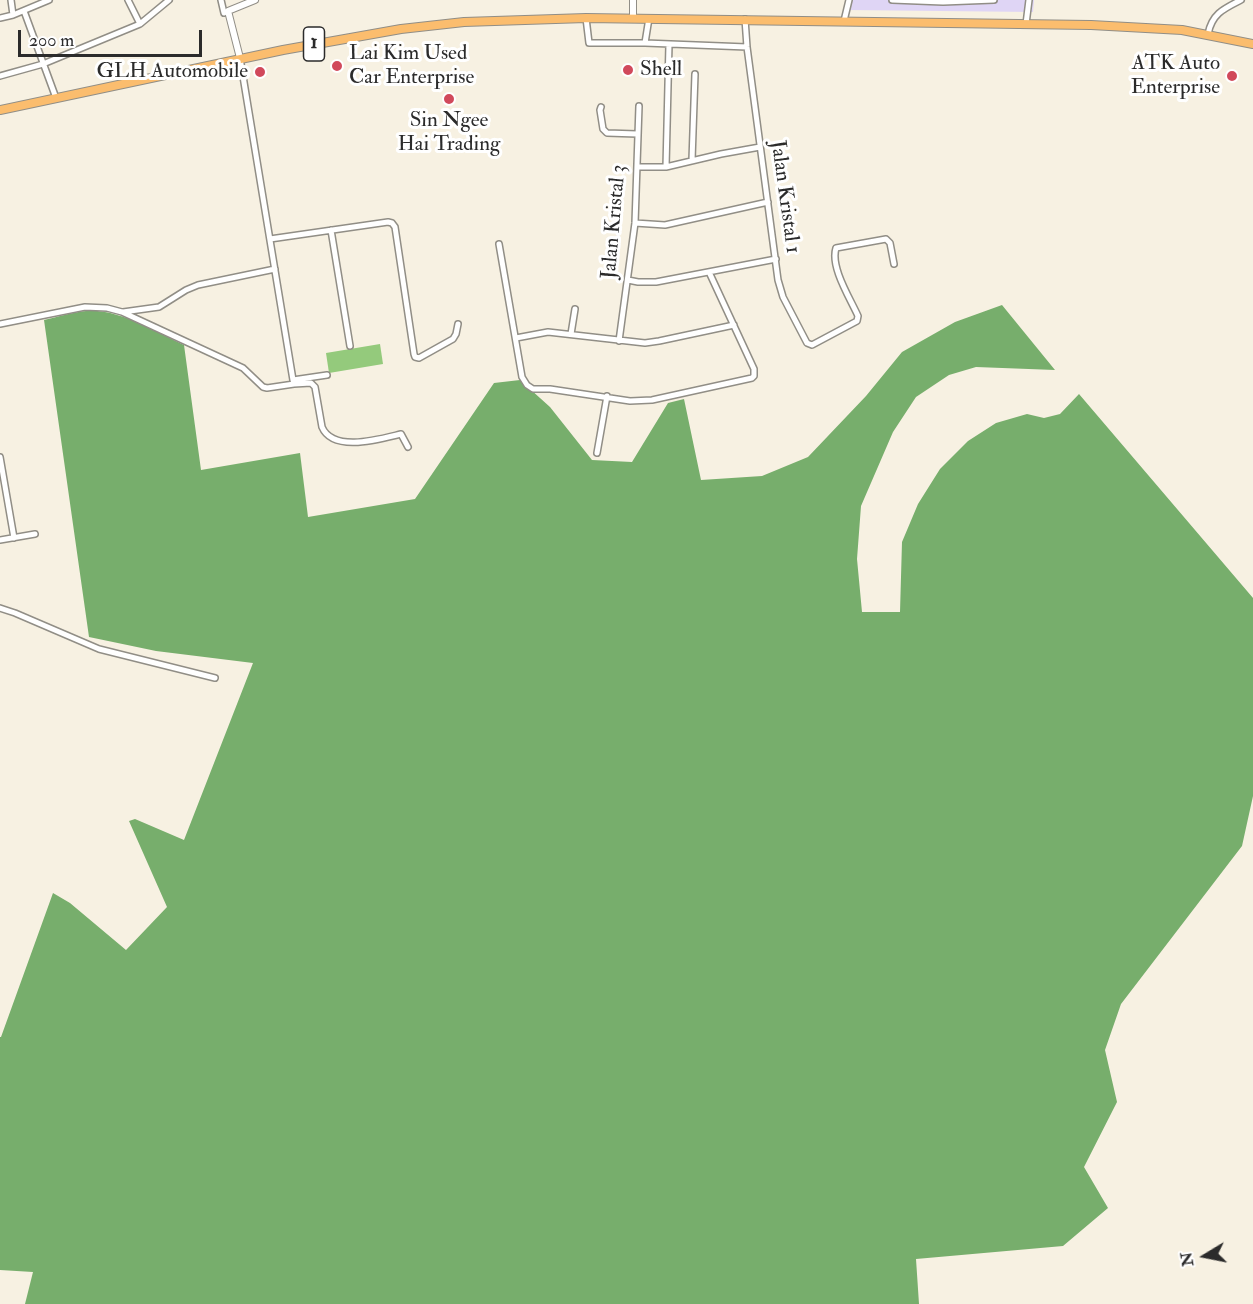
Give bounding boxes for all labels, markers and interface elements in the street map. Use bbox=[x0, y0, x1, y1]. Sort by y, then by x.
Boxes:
scale bar bbox=[21, 18, 206, 56]
road number: 1 bbox=[304, 27, 324, 61]
text: 200 m bbox=[29, 29, 74, 52]
place label: Lai Kim Used Car Enterprise bbox=[349, 41, 474, 91]
place label: ATK Auto Enterprise bbox=[1131, 51, 1220, 101]
place label: Shell bbox=[640, 57, 682, 83]
place label: GLH Automobile bbox=[96, 59, 248, 85]
marker: Lai Kim Used Car Enterprise bbox=[330, 59, 344, 73]
marker: Shell bbox=[621, 63, 635, 77]
marker: GLH Automobile bbox=[253, 65, 267, 79]
marker: ATK Auto Enterprise bbox=[1225, 69, 1239, 83]
marker: Sin Ngee Hai Trading bbox=[442, 92, 456, 106]
place label: Sin Ngee Hai Trading bbox=[398, 108, 500, 158]
street label: Jalan Kristal 1 bbox=[764, 139, 804, 255]
street label: Jalan Kristal 3 bbox=[597, 164, 633, 280]
north arrow bbox=[1175, 1226, 1235, 1286]
text: N bbox=[1176, 1250, 1198, 1268]

